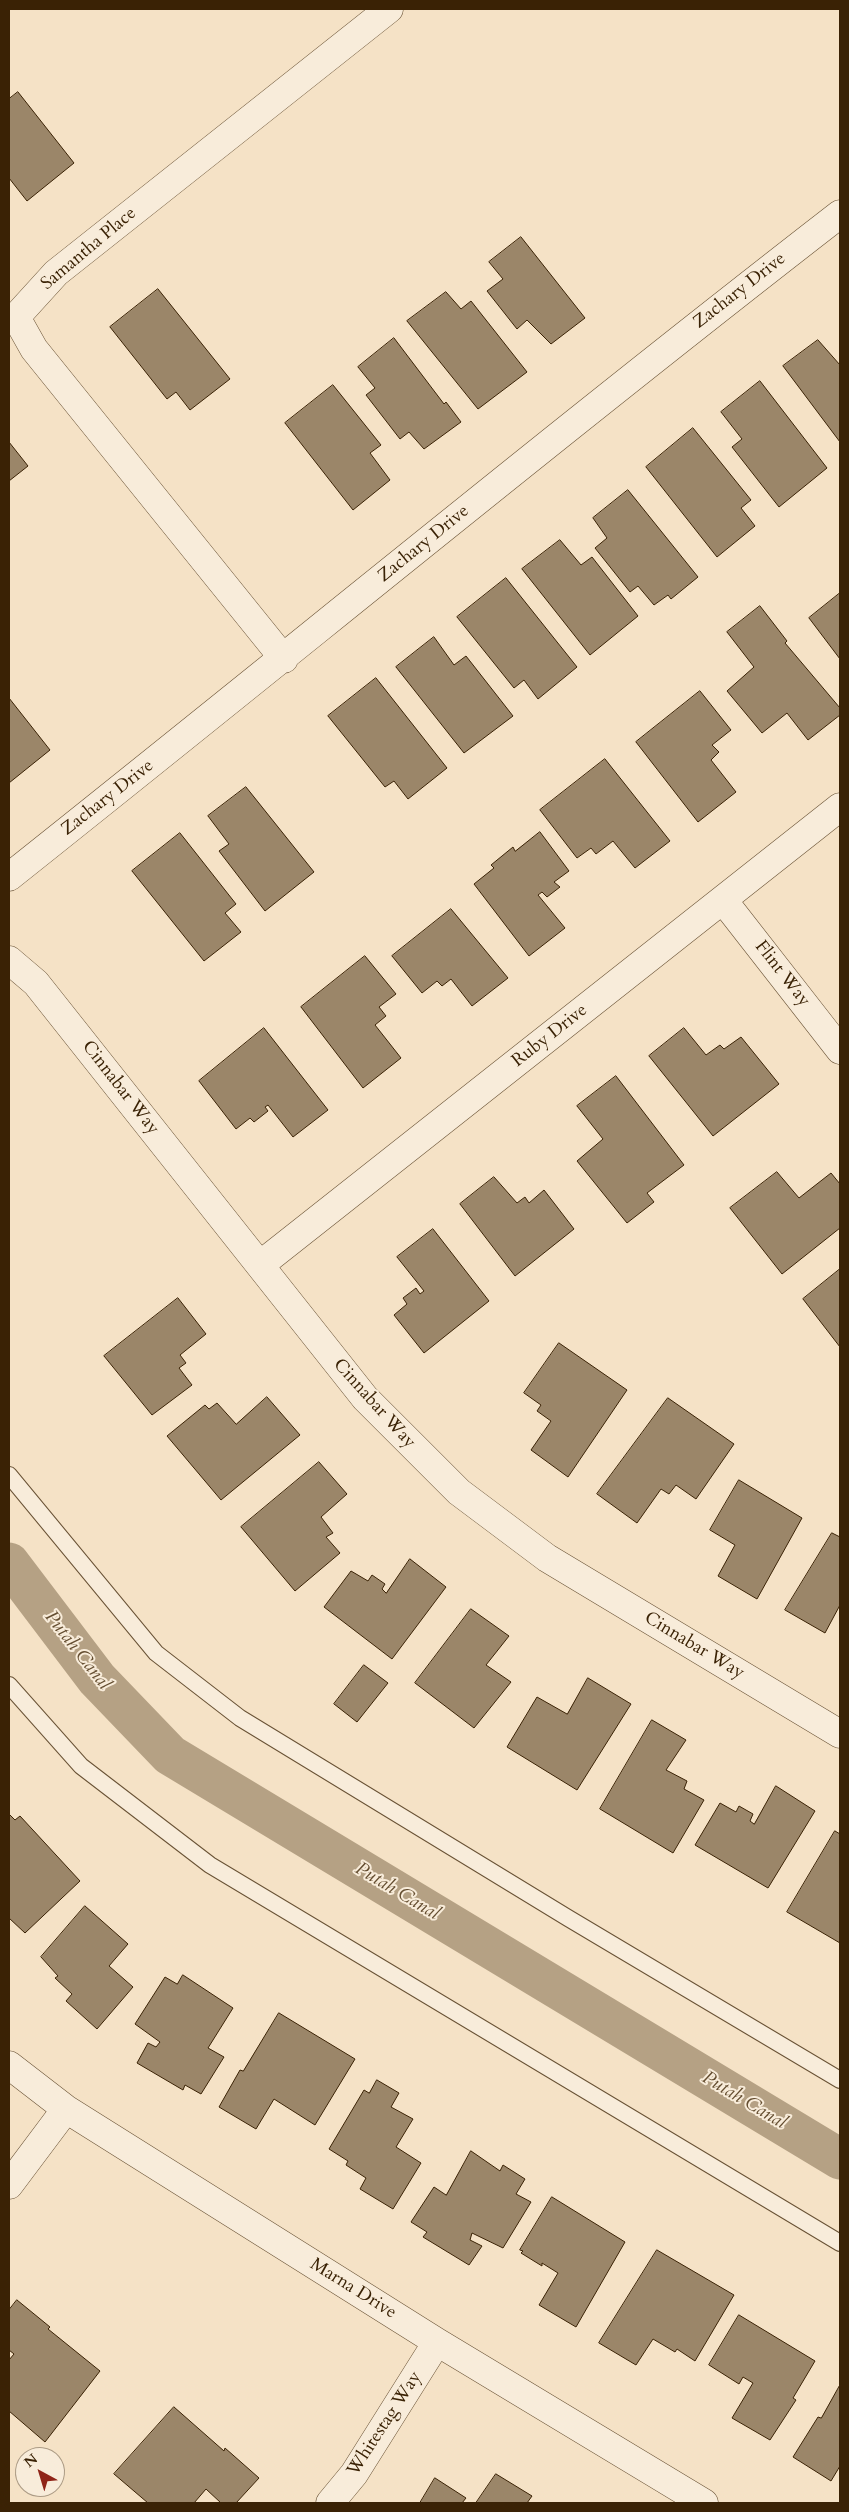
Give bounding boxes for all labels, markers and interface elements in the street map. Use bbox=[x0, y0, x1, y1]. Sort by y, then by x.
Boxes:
street label: Samantha Place bbox=[37, 203, 141, 295]
street label: Zachary Drive bbox=[690, 248, 790, 334]
street label: Zachary Drive bbox=[374, 501, 474, 587]
street label: Zachary Drive bbox=[58, 755, 158, 841]
street label: Flint Way bbox=[750, 937, 814, 1011]
street label: Ruby Drive bbox=[508, 1000, 592, 1072]
street label: Cinnabar Way bbox=[77, 1037, 163, 1139]
street label: Cinnabar Way bbox=[328, 1355, 420, 1453]
water label: Putah Canal bbox=[39, 1607, 115, 1695]
street label: Cinnabar Way bbox=[640, 1608, 748, 1684]
water label: Putah Canal bbox=[351, 1858, 443, 1926]
water label: Putah Canal bbox=[698, 2067, 790, 2135]
street label: Marna Drive bbox=[306, 2254, 400, 2324]
street label: Whitestag Way bbox=[343, 2368, 427, 2480]
north arrow bbox=[15, 2447, 65, 2497]
text: N bbox=[20, 2450, 42, 2472]

